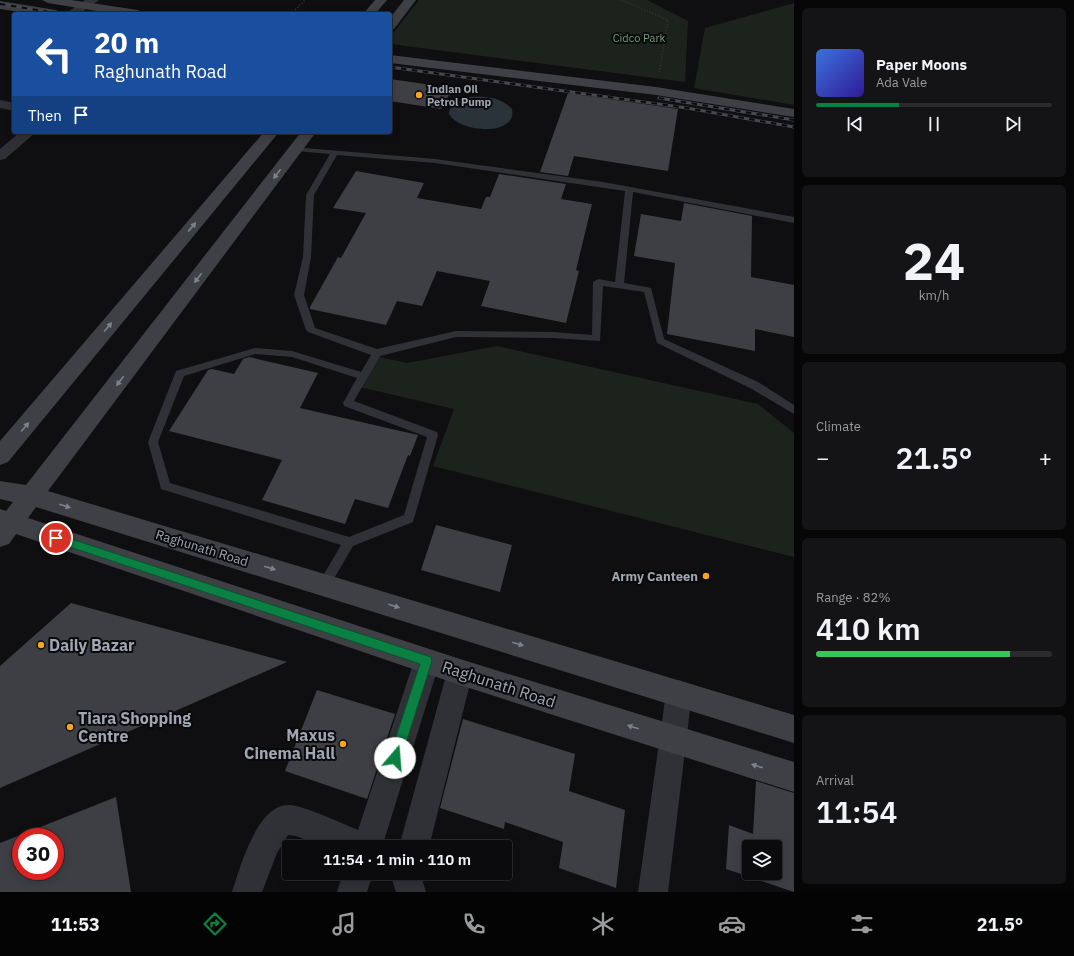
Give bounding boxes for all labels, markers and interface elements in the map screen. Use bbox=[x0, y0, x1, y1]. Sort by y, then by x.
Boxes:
text: 20 m bbox=[94, 24, 159, 61]
icon: left bbox=[28, 28, 80, 80]
park label: Cidco Park bbox=[613, 31, 665, 45]
text: Paper Moons bbox=[876, 55, 967, 74]
text: Raghunath Road bbox=[94, 60, 227, 83]
text: Ada Vale bbox=[876, 74, 927, 91]
place label: Indian Oil Petrol Pump bbox=[427, 82, 492, 109]
marker: Indian Oil Petrol Pump bbox=[414, 90, 424, 100]
icon: arrive bbox=[70, 104, 92, 126]
text: Then bbox=[28, 106, 62, 125]
icon: previous bbox=[844, 113, 866, 135]
icon: pause bbox=[923, 113, 945, 135]
icon: next bbox=[1002, 113, 1024, 135]
one-way arrow bbox=[273, 169, 281, 180]
one-way arrow bbox=[187, 222, 196, 233]
text: 24 bbox=[903, 227, 965, 294]
one-way arrow bbox=[194, 272, 203, 283]
text: km/h bbox=[919, 287, 949, 304]
one-way arrow bbox=[104, 322, 113, 332]
one-way arrow bbox=[115, 375, 124, 386]
text: Climate bbox=[816, 418, 861, 435]
one-way arrow bbox=[21, 421, 30, 432]
text: 21.5° bbox=[895, 438, 973, 477]
text: − bbox=[816, 443, 829, 472]
text: + bbox=[1039, 443, 1052, 472]
one-way arrow bbox=[59, 503, 71, 509]
pin bbox=[39, 521, 73, 555]
street label: Raghunath Road bbox=[154, 526, 250, 570]
icon: arrive bbox=[45, 527, 67, 549]
one-way arrow bbox=[264, 565, 276, 571]
place label: Army Canteen bbox=[611, 568, 698, 585]
marker: Army Canteen bbox=[701, 571, 711, 581]
text: Range · 82% bbox=[816, 589, 890, 606]
one-way arrow bbox=[388, 603, 400, 609]
text: 410 km bbox=[816, 609, 921, 648]
place label: Daily Bazar bbox=[49, 635, 135, 655]
marker: Daily Bazar bbox=[36, 640, 46, 650]
one-way arrow bbox=[513, 641, 525, 647]
street label: Raghunath Road bbox=[440, 656, 558, 712]
place label: Tiara Shopping Centre bbox=[78, 708, 191, 746]
marker: Tiara Shopping Centre bbox=[65, 722, 75, 732]
one-way arrow bbox=[626, 724, 638, 730]
place label: Maxus Cinema Hall bbox=[244, 725, 335, 763]
position arrow bbox=[374, 737, 416, 779]
marker: Maxus Cinema Hall bbox=[338, 739, 348, 749]
one-way arrow bbox=[750, 763, 762, 769]
text: Arrival bbox=[816, 772, 854, 789]
text: 11:54 bbox=[816, 792, 898, 831]
speed limit sign: 30 bbox=[12, 828, 64, 880]
map controls bbox=[742, 840, 782, 880]
button: layers bbox=[742, 840, 782, 880]
text: 11:54 · 1 min · 110 m bbox=[323, 850, 471, 869]
icon: directions bbox=[201, 910, 229, 938]
icon: music bbox=[330, 910, 358, 938]
icon: phone bbox=[460, 910, 488, 938]
icon: climate bbox=[589, 910, 617, 938]
icon: car bbox=[718, 910, 746, 938]
icon: filters bbox=[848, 910, 876, 938]
text: 11:53 bbox=[51, 913, 100, 936]
text: 21.5° bbox=[977, 913, 1023, 936]

